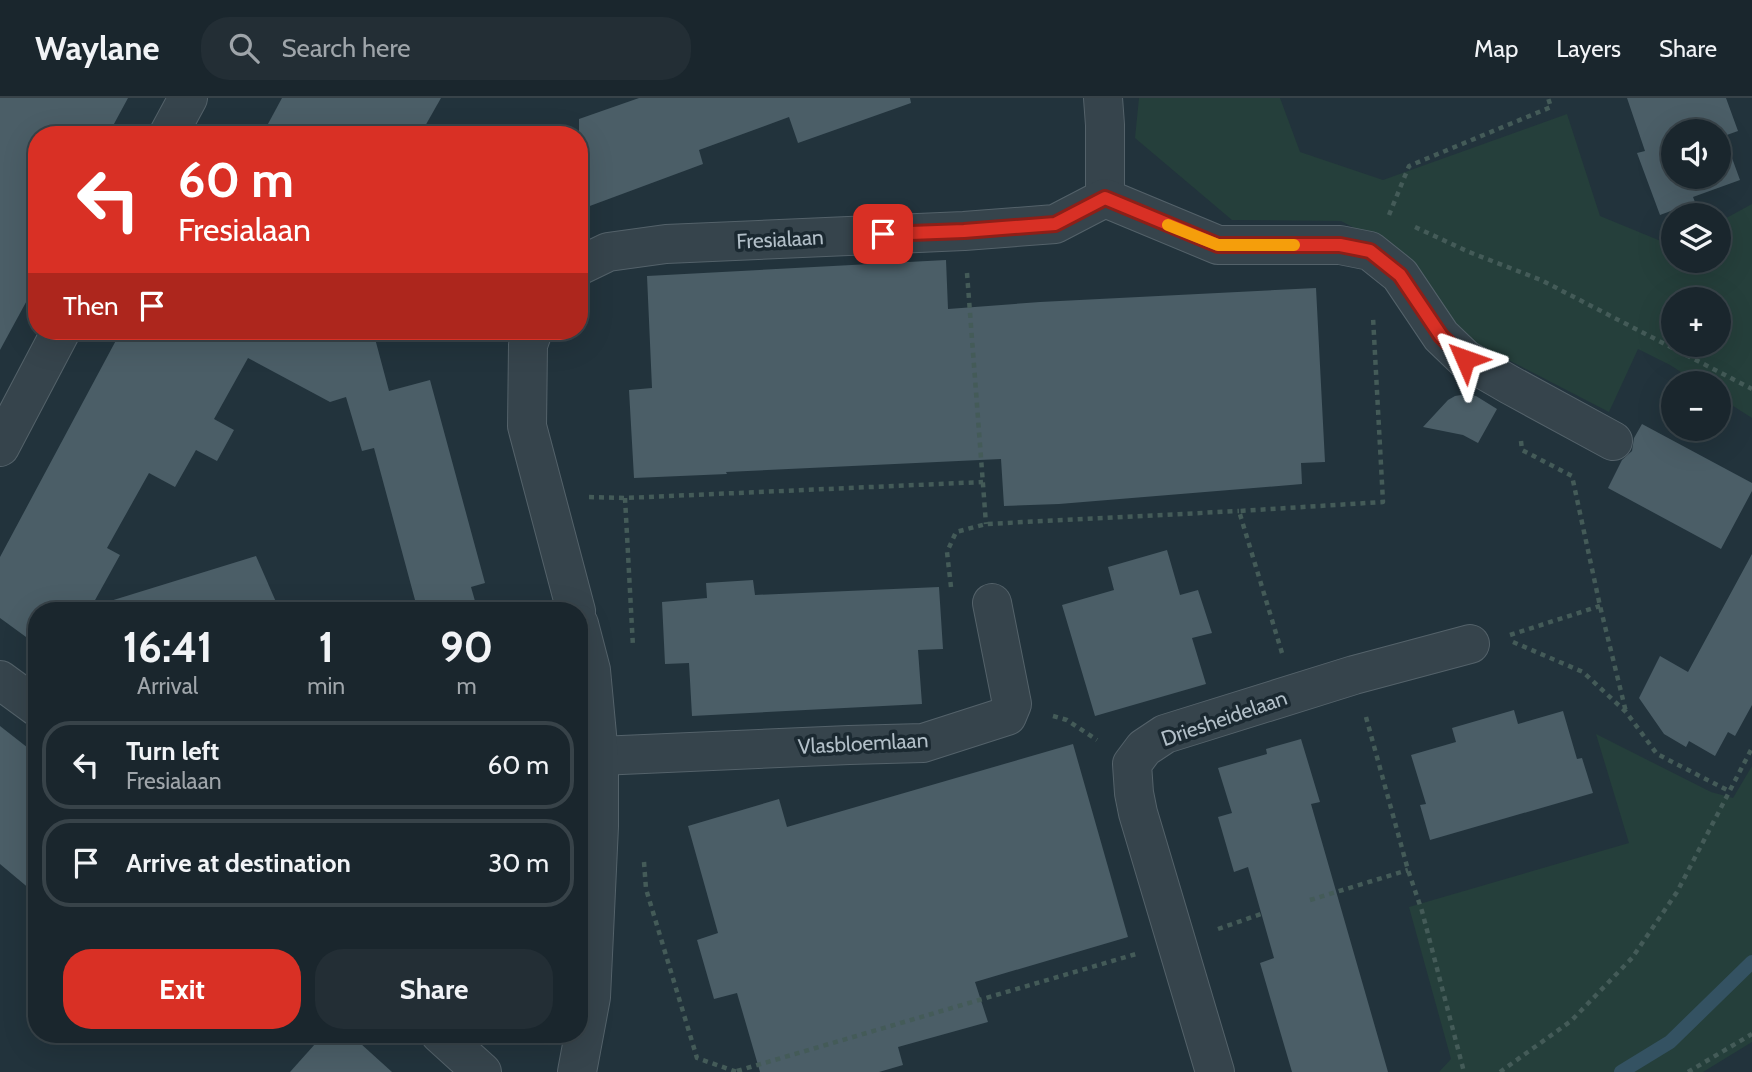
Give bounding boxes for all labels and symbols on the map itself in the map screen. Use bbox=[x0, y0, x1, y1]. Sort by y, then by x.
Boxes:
pin bbox=[853, 204, 913, 264]
street label: Fresialaan bbox=[736, 224, 824, 254]
position arrow bbox=[1428, 322, 1502, 396]
street label: Driesheidelaan bbox=[1158, 685, 1290, 751]
street label: Vlasbloemlaan bbox=[797, 727, 929, 759]

